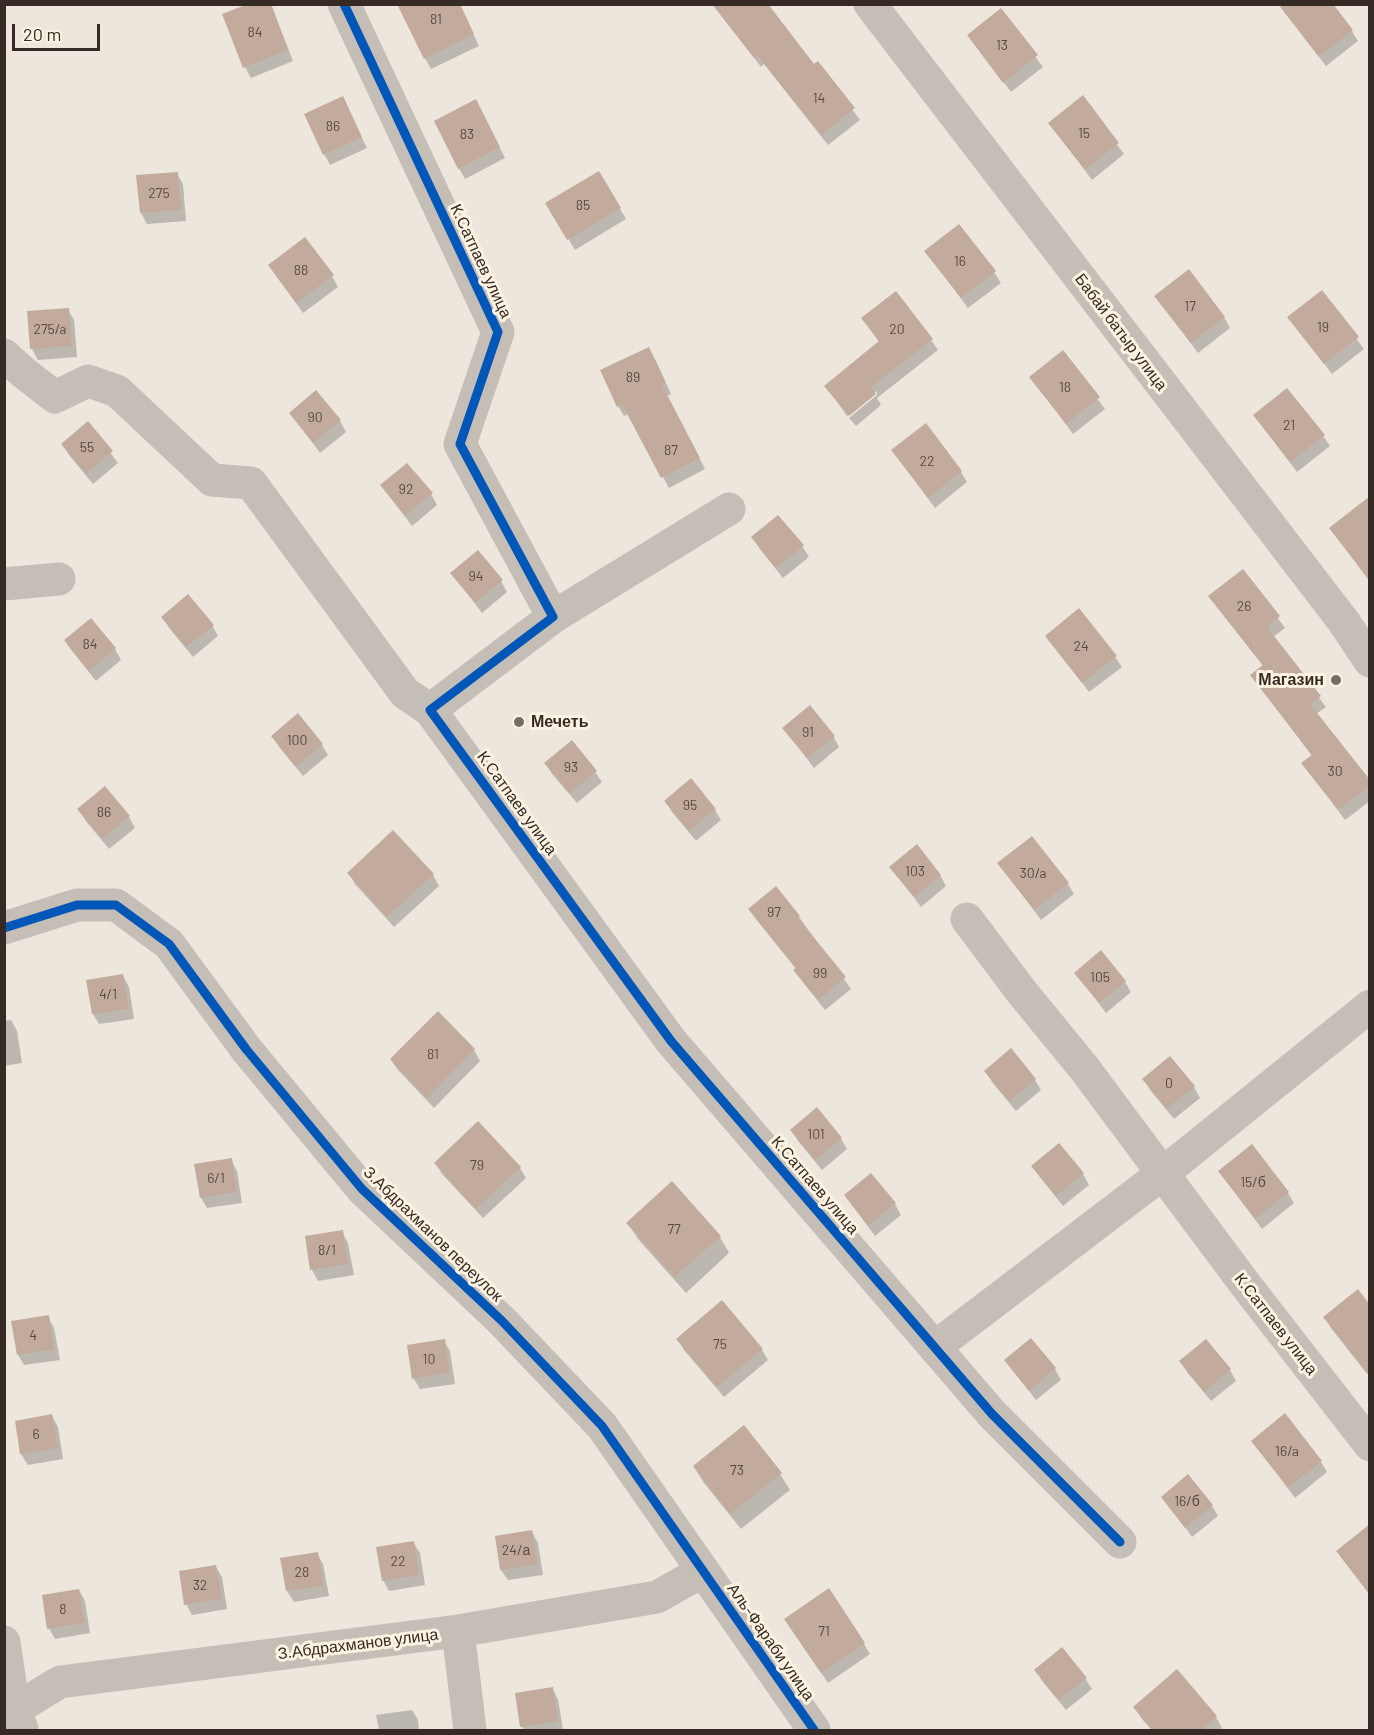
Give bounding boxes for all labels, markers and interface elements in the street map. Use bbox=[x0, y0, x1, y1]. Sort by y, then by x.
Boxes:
house number: 81 bbox=[430, 11, 442, 27]
scale bar bbox=[15, 12, 104, 50]
text: 20 m bbox=[23, 23, 61, 45]
house number: 84 bbox=[247, 24, 263, 40]
house number: 13 bbox=[996, 37, 1008, 53]
house number: 14 bbox=[813, 90, 825, 106]
house number: 86 bbox=[326, 118, 340, 134]
house number: 15 bbox=[1078, 125, 1090, 141]
house number: 83 bbox=[460, 126, 474, 142]
house number: 275 bbox=[148, 185, 170, 201]
house number: 85 bbox=[576, 197, 590, 213]
street label: К.Сатпаев улица bbox=[446, 201, 516, 321]
house number: 16 bbox=[954, 253, 966, 269]
house number: 88 bbox=[294, 262, 308, 278]
street label: Бабай батыр улица bbox=[1071, 270, 1171, 394]
house number: 17 bbox=[1184, 298, 1196, 314]
house number: 19 bbox=[1317, 319, 1329, 335]
house number: 275/a bbox=[33, 321, 67, 337]
house number: 20 bbox=[889, 321, 905, 337]
house number: 89 bbox=[626, 369, 640, 385]
house number: 18 bbox=[1059, 379, 1071, 395]
house number: 90 bbox=[307, 409, 323, 425]
house number: 21 bbox=[1283, 417, 1295, 433]
house number: 55 bbox=[80, 439, 94, 455]
house number: 87 bbox=[664, 442, 678, 458]
house number: 22 bbox=[919, 453, 935, 469]
house number: 92 bbox=[399, 481, 413, 497]
house number: 94 bbox=[468, 568, 484, 584]
house number: 26 bbox=[1237, 598, 1251, 614]
house number: 84 bbox=[82, 636, 98, 652]
house number: 24 bbox=[1073, 638, 1089, 654]
place label: Магазин bbox=[1258, 670, 1324, 690]
marker: Магазин bbox=[1329, 673, 1343, 687]
place label: Мечеть bbox=[531, 712, 588, 732]
marker: Мечеть bbox=[512, 715, 526, 729]
house number: 91 bbox=[802, 724, 814, 740]
house number: 100 bbox=[287, 732, 307, 748]
street label: К.Сатпаев улица bbox=[473, 747, 561, 859]
house number: 93 bbox=[564, 759, 578, 775]
house number: 30 bbox=[1327, 763, 1343, 779]
house number: 95 bbox=[683, 797, 697, 813]
house number: 86 bbox=[97, 804, 111, 820]
house number: 103 bbox=[905, 863, 925, 879]
house number: 30/a bbox=[1020, 865, 1046, 881]
house number: 97 bbox=[767, 904, 781, 920]
house number: 99 bbox=[813, 965, 827, 981]
house number: 105 bbox=[1090, 969, 1110, 985]
house number: 4/1 bbox=[99, 986, 117, 1002]
house number: 81 bbox=[427, 1046, 439, 1062]
house number: 0 bbox=[1165, 1075, 1173, 1091]
house number: 101 bbox=[807, 1126, 825, 1142]
street label: К.Сатпаев улица bbox=[767, 1132, 863, 1238]
house number: 79 bbox=[470, 1157, 484, 1173]
street label: З.Абдрахманов переулок bbox=[359, 1163, 507, 1305]
house number: 6/1 bbox=[207, 1170, 225, 1186]
house number: 15/б bbox=[1240, 1174, 1266, 1190]
house number: 77 bbox=[667, 1221, 681, 1237]
house number: 8/1 bbox=[318, 1242, 336, 1258]
street label: К.Сатпаев улица bbox=[1230, 1269, 1322, 1379]
house number: 4 bbox=[29, 1327, 37, 1343]
house number: 75 bbox=[713, 1336, 727, 1352]
house number: 10 bbox=[423, 1351, 435, 1367]
house number: 6 bbox=[32, 1426, 40, 1442]
house number: 16/a bbox=[1275, 1443, 1299, 1459]
house number: 73 bbox=[730, 1462, 744, 1478]
house number: 16/б bbox=[1174, 1493, 1200, 1509]
house number: 24/а bbox=[502, 1542, 530, 1558]
house number: 22 bbox=[390, 1553, 406, 1569]
house number: 28 bbox=[295, 1564, 309, 1580]
house number: 32 bbox=[193, 1577, 207, 1593]
street label: Аль-Фараби улица bbox=[723, 1580, 819, 1704]
house number: 8 bbox=[59, 1601, 67, 1617]
house number: 71 bbox=[818, 1623, 830, 1639]
street label: З.Абдрахманов улица bbox=[277, 1625, 439, 1663]

